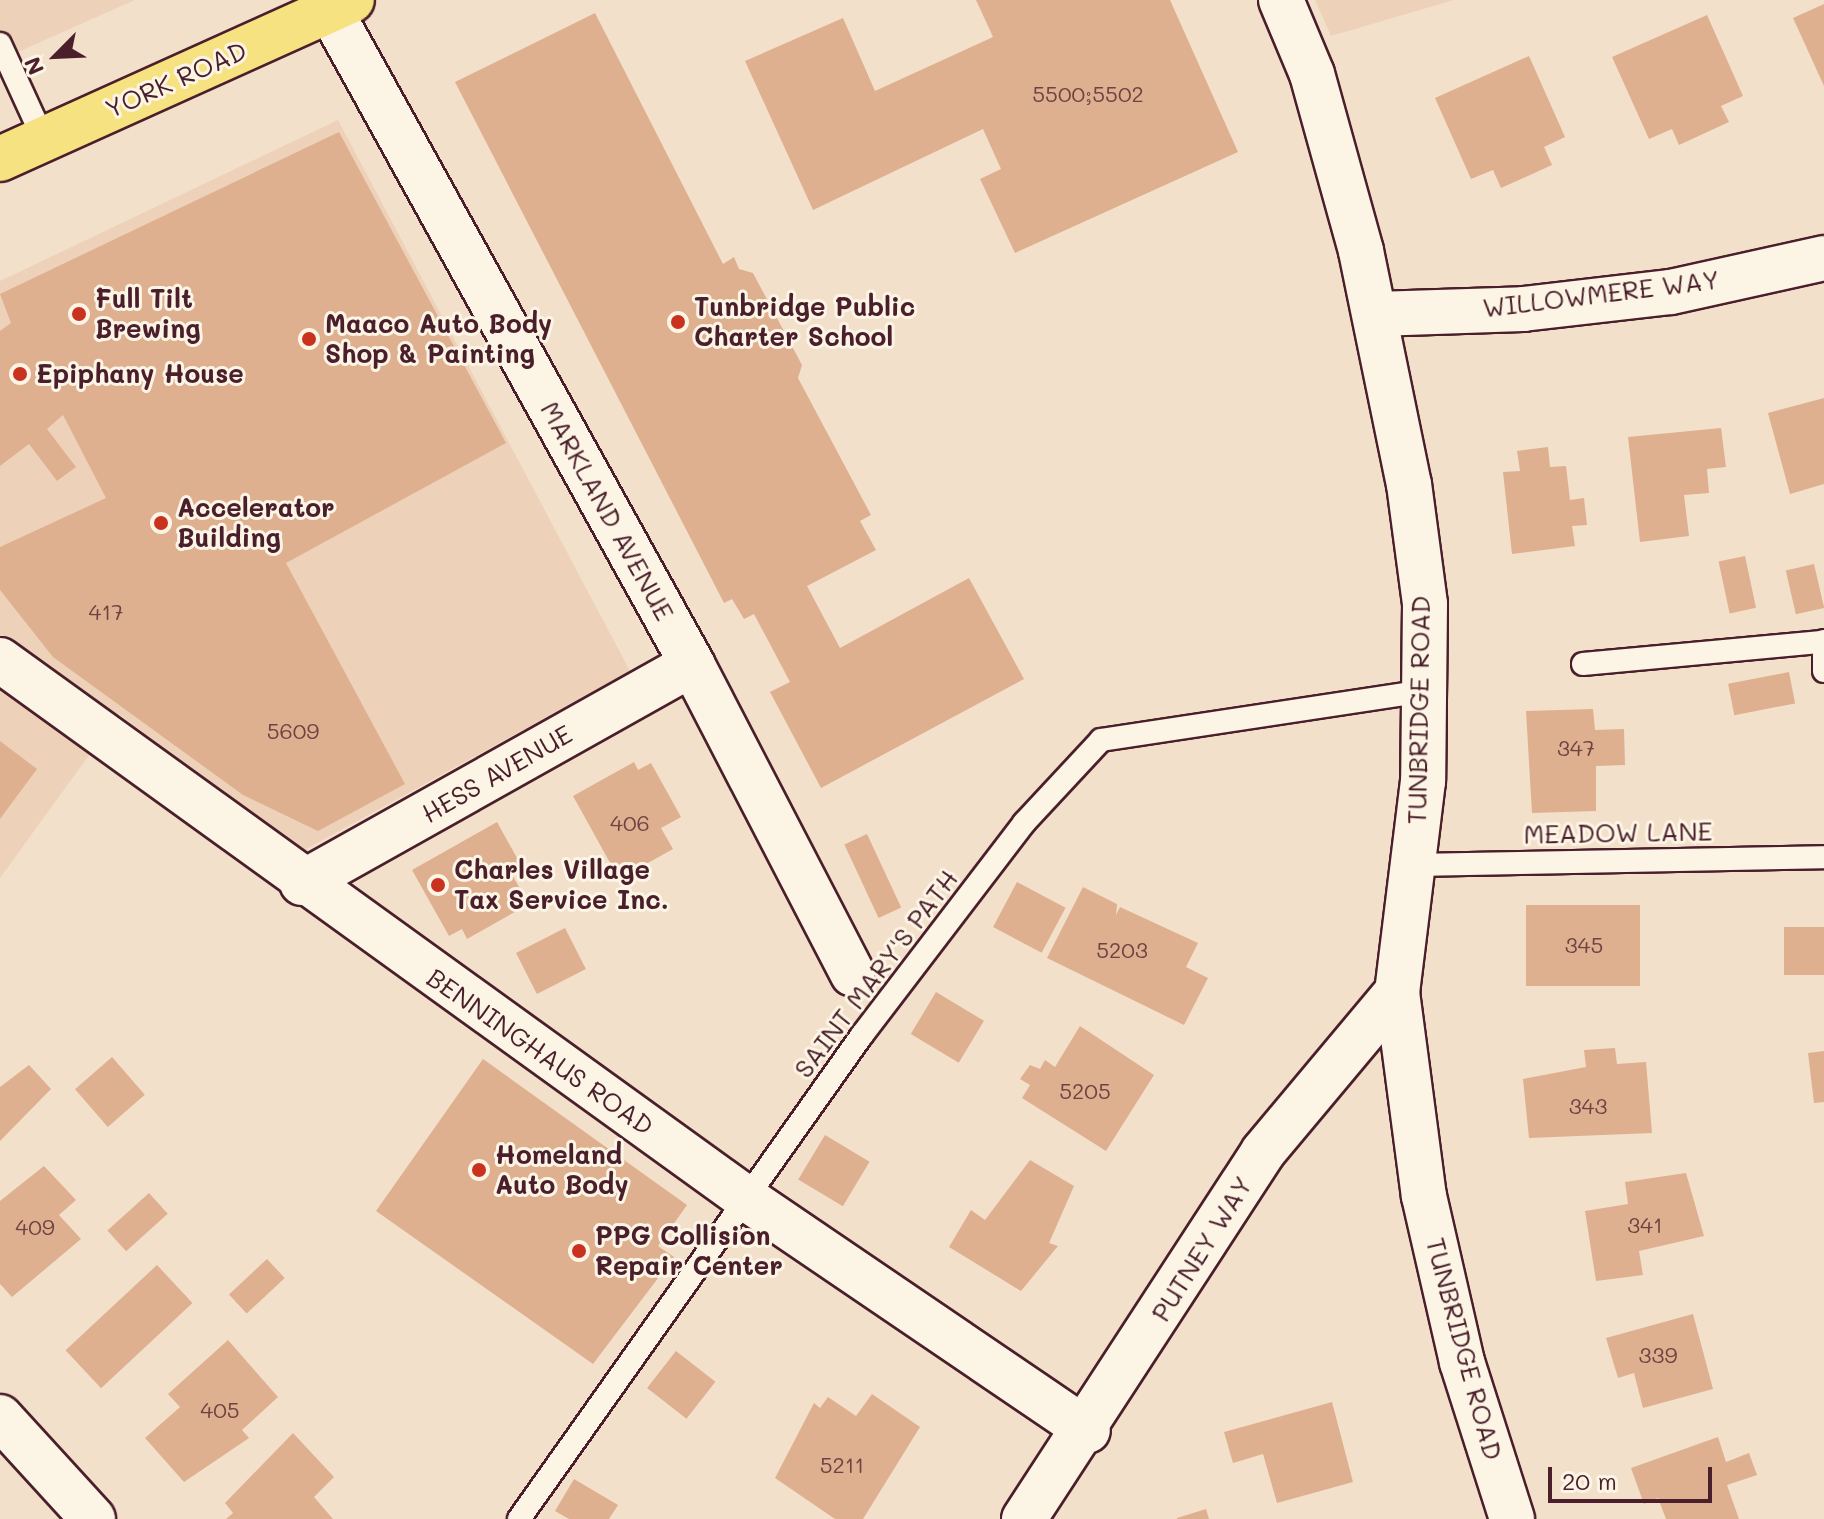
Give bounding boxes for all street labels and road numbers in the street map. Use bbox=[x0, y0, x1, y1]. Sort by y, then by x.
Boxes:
street label: YORK ROAD bbox=[100, 35, 252, 125]
street label: WILLOWMERE WAY bbox=[1481, 264, 1721, 324]
street label: MARKLAND AVENUE bbox=[534, 396, 680, 626]
street label: TUNBRIDGE ROAD bbox=[1401, 595, 1437, 825]
street label: HESS AVENUE bbox=[416, 718, 578, 830]
street label: MEADOW LANE bbox=[1523, 816, 1713, 850]
street label: SAINT MARY'S PATH bbox=[788, 864, 964, 1084]
street label: BENNINGHAUS ROAD bbox=[421, 962, 659, 1142]
street label: PUTNEY WAY bbox=[1145, 1171, 1259, 1327]
street label: TUNBRIDGE ROAD bbox=[1419, 1235, 1509, 1463]

